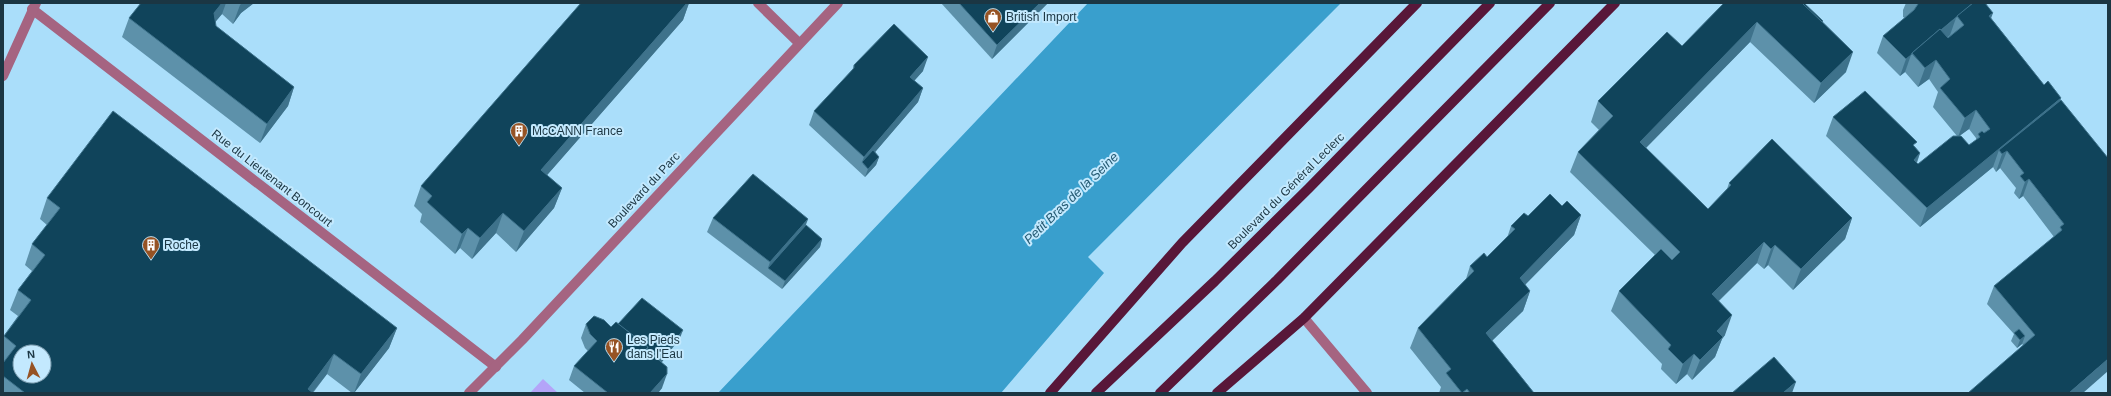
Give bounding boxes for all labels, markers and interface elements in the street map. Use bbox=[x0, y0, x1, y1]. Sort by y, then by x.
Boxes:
shop icon: British Import bbox=[983, 7, 1003, 32]
place label: British Import bbox=[1006, 10, 1077, 24]
building icon: McCANN France bbox=[509, 121, 529, 146]
place label: McCANN France bbox=[532, 124, 623, 138]
street label: Rue du Lieutenant Boncourt bbox=[209, 126, 336, 230]
street label: Boulevard du Général Leclerc bbox=[1225, 130, 1347, 252]
street label: Boulevard du Parc bbox=[605, 149, 683, 231]
water label: Petit Bras de la Seine bbox=[1021, 149, 1121, 247]
building icon: Roche bbox=[141, 235, 161, 260]
place label: Roche bbox=[164, 238, 199, 252]
place label: Les Pieds dans l'Eau bbox=[627, 333, 683, 361]
restaurant icon: Les Pieds dans l'Eau bbox=[604, 337, 624, 362]
north arrow bbox=[12, 344, 52, 384]
text: N bbox=[26, 348, 36, 360]

